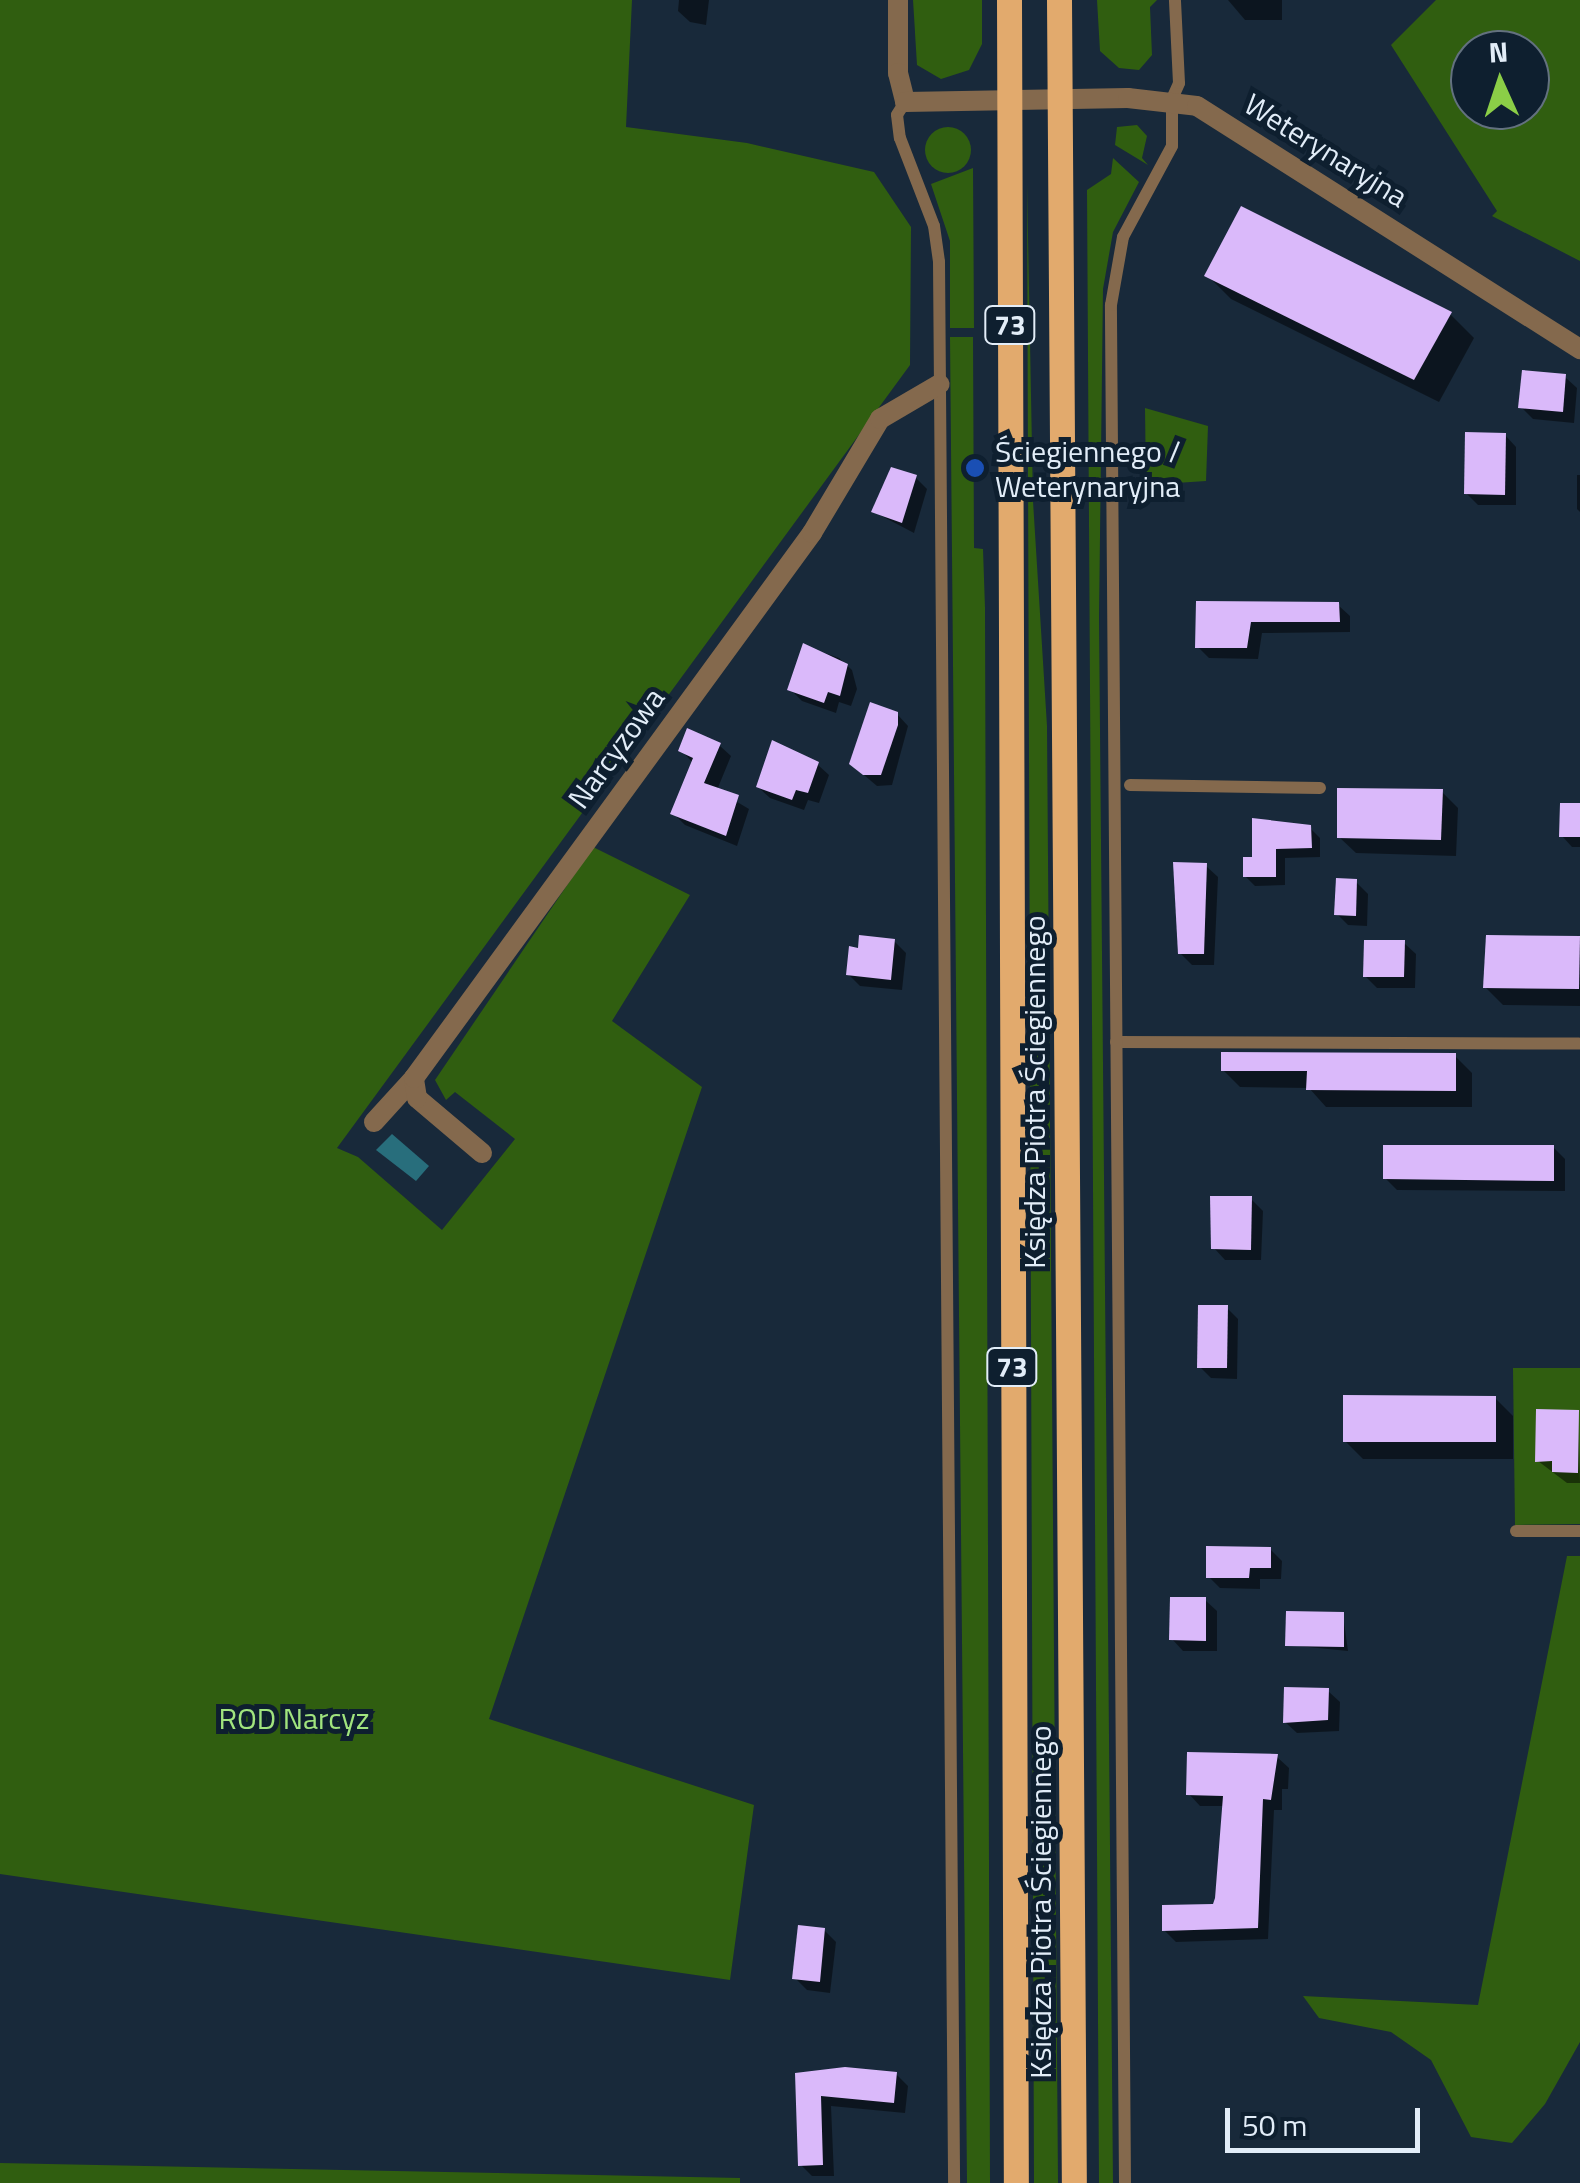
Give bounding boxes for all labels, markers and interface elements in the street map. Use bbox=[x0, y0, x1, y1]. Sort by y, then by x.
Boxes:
north arrow bbox=[1450, 30, 1550, 130]
text: N bbox=[1488, 30, 1509, 74]
street label: Weterynaryjna bbox=[1238, 86, 1414, 214]
road number: 73 bbox=[982, 302, 1038, 348]
place label: Ściegiennego / Weterynaryjna bbox=[995, 433, 1181, 504]
marker: Ściegiennego / Weterynaryjna bbox=[964, 457, 986, 479]
street label: Narcyzowa bbox=[560, 681, 672, 815]
street label: Księdza Piotra Ściegiennego bbox=[1016, 915, 1052, 1269]
road number: 73 bbox=[984, 1344, 1040, 1390]
park label: ROD Narcyz bbox=[219, 1700, 369, 1736]
street label: Księdza Piotra Ściegiennego bbox=[1022, 1725, 1058, 2079]
scale bar bbox=[1230, 2088, 1425, 2150]
text: 50 m bbox=[1242, 2102, 1307, 2148]

